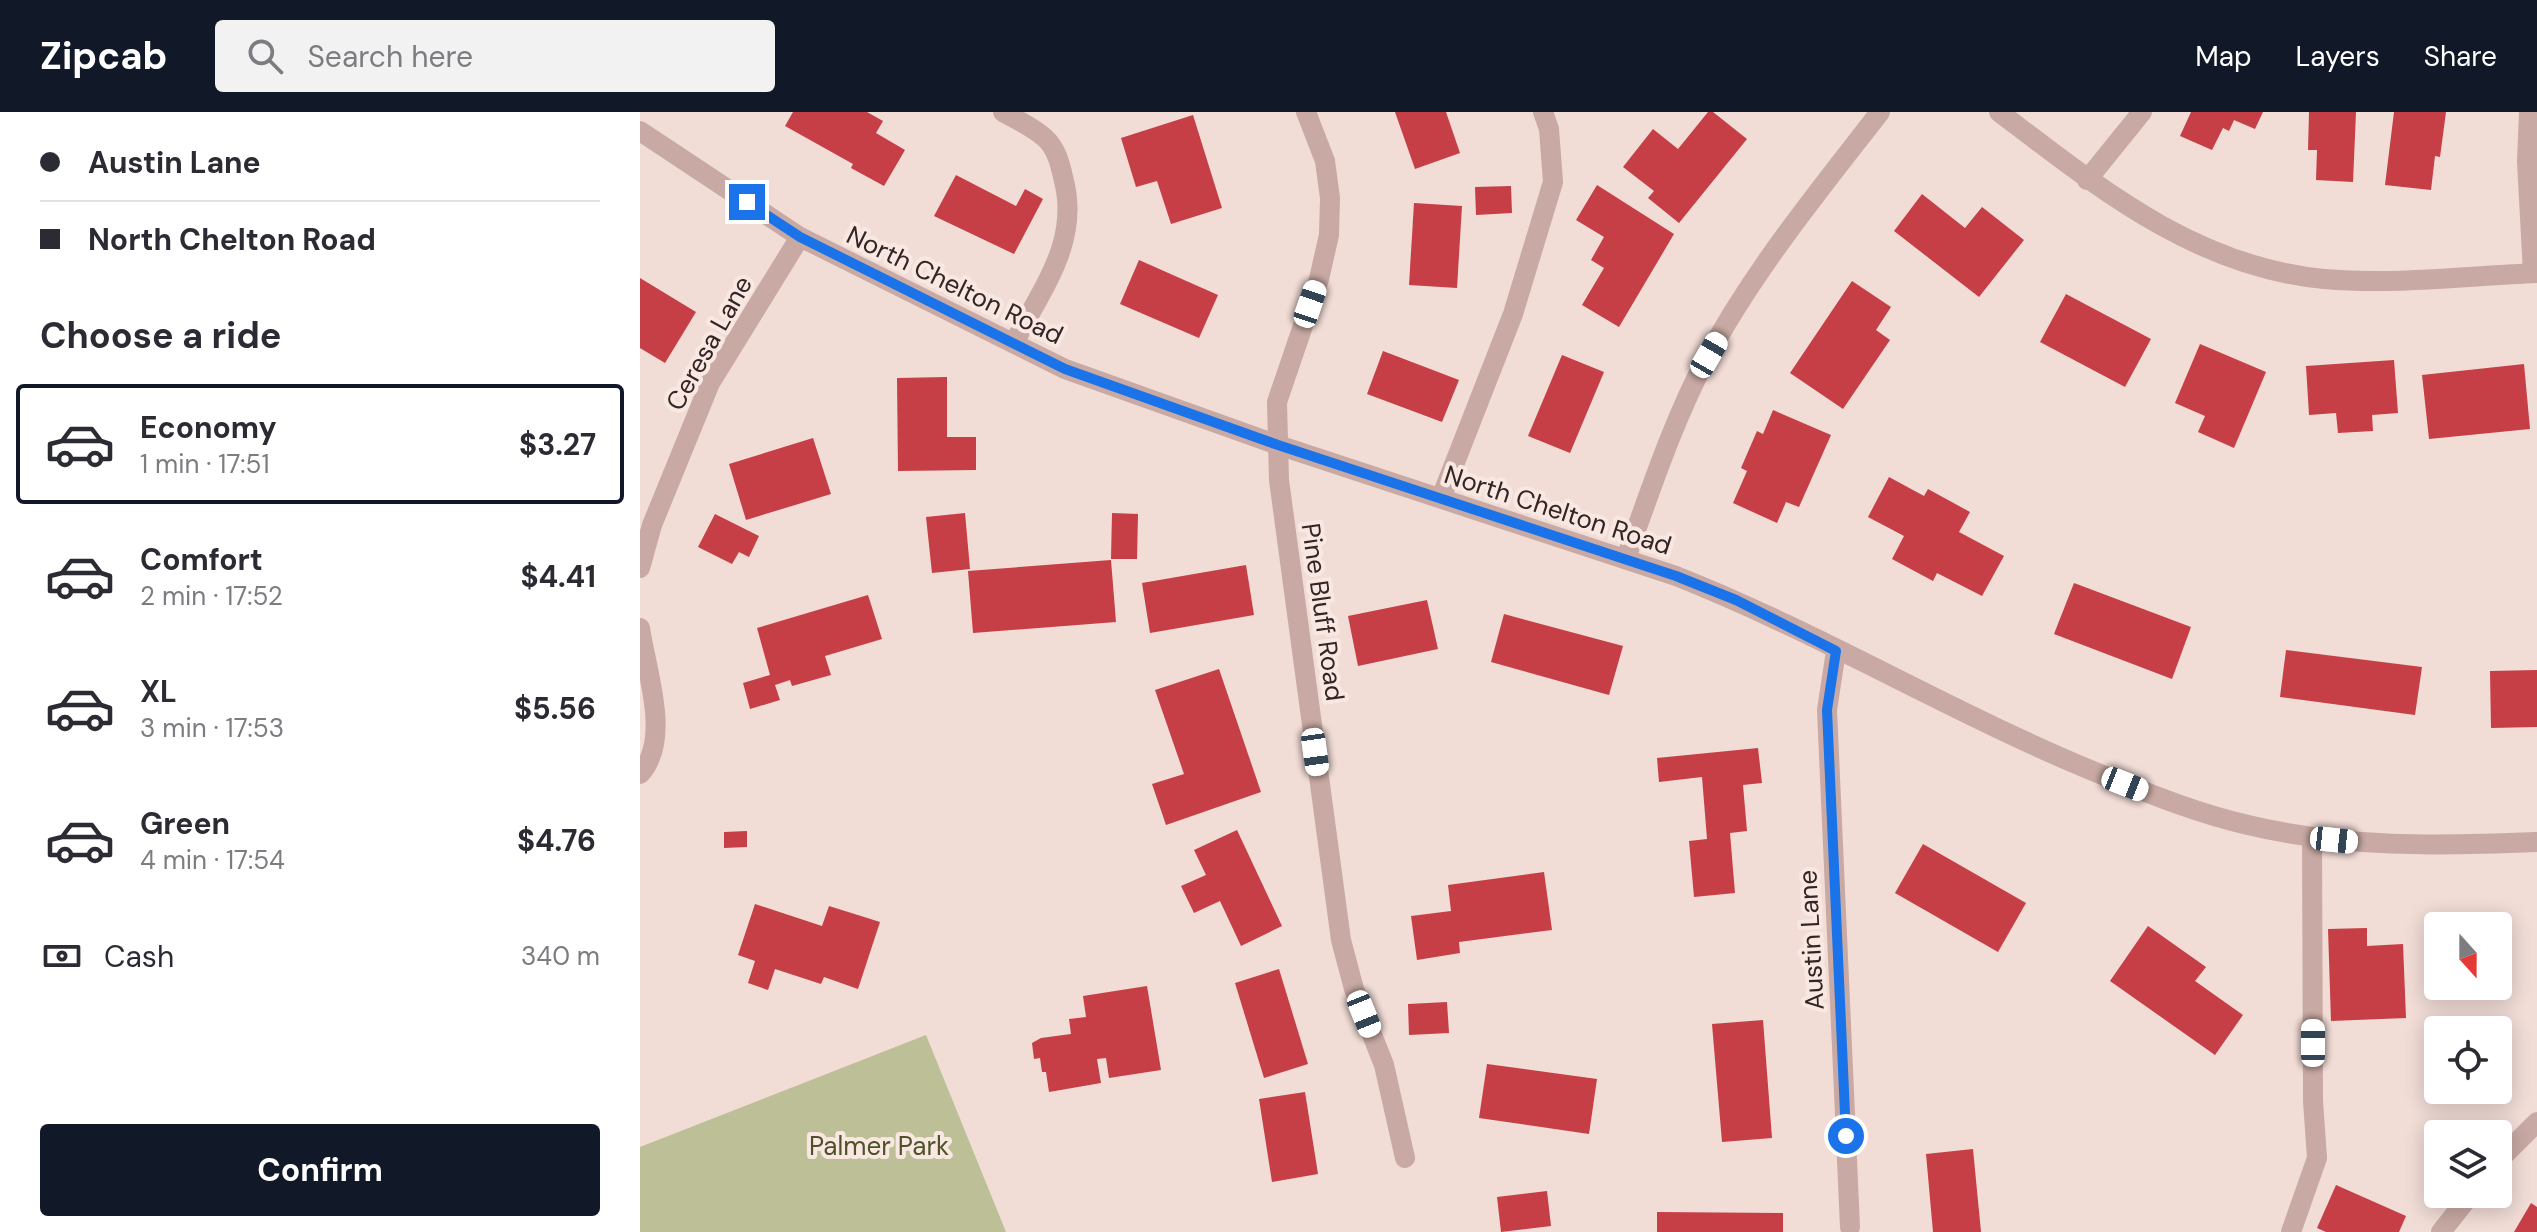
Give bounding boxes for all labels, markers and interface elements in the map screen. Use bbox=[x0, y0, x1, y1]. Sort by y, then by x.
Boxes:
search box bbox=[215, 20, 775, 92]
text: Zipcab bbox=[40, 31, 167, 81]
icon: search bbox=[243, 34, 287, 78]
text: Search here bbox=[307, 37, 473, 76]
text: Map bbox=[2195, 38, 2252, 75]
text: Layers bbox=[2296, 38, 2380, 75]
text: Share bbox=[2424, 38, 2497, 75]
text: Austin Lane bbox=[88, 143, 261, 182]
route end bbox=[729, 184, 765, 220]
street label: North Chelton Road bbox=[841, 218, 1069, 352]
text: North Chelton Road bbox=[88, 220, 376, 259]
street label: Ceresa Lane bbox=[658, 270, 760, 416]
car bbox=[1291, 277, 1329, 331]
text: Choose a ride bbox=[40, 312, 281, 359]
car bbox=[1687, 328, 1731, 382]
icon: car bbox=[44, 408, 116, 480]
text: Economy bbox=[140, 408, 277, 447]
text: $3.27 bbox=[519, 425, 596, 464]
text: 1 min · 17:51 bbox=[140, 447, 270, 481]
street label: North Chelton Road bbox=[1440, 457, 1676, 563]
street label: Pine Bluff Road bbox=[1294, 521, 1352, 703]
icon: car bbox=[44, 540, 116, 612]
text: Comfort bbox=[140, 540, 263, 579]
text: $4.41 bbox=[520, 557, 596, 596]
text: 2 min · 17:52 bbox=[140, 579, 283, 613]
icon: car bbox=[44, 672, 116, 744]
text: XL bbox=[140, 672, 177, 711]
text: $5.56 bbox=[514, 689, 596, 728]
text: 3 min · 17:53 bbox=[140, 711, 284, 745]
car bbox=[1300, 727, 1330, 777]
car bbox=[2098, 764, 2152, 804]
icon: car bbox=[44, 804, 116, 876]
text: Green bbox=[140, 804, 230, 843]
text: $4.76 bbox=[517, 821, 596, 860]
car bbox=[2309, 826, 2359, 854]
text: 4 min · 17:54 bbox=[140, 843, 285, 877]
street label: Austin Lane bbox=[1790, 869, 1832, 1011]
north arrow bbox=[2424, 912, 2512, 1000]
map controls bbox=[2424, 912, 2512, 1208]
icon: cash bbox=[40, 934, 84, 978]
text: Cash bbox=[104, 937, 174, 976]
text: 340 m bbox=[521, 939, 600, 973]
car bbox=[1344, 987, 1384, 1041]
button: locate bbox=[2424, 1016, 2512, 1104]
car bbox=[2301, 1019, 2325, 1067]
route start bbox=[1828, 1118, 1864, 1154]
button: layers bbox=[2424, 1120, 2512, 1208]
button: Confirm bbox=[40, 1124, 600, 1216]
park label: Palmer Park bbox=[809, 1129, 949, 1163]

